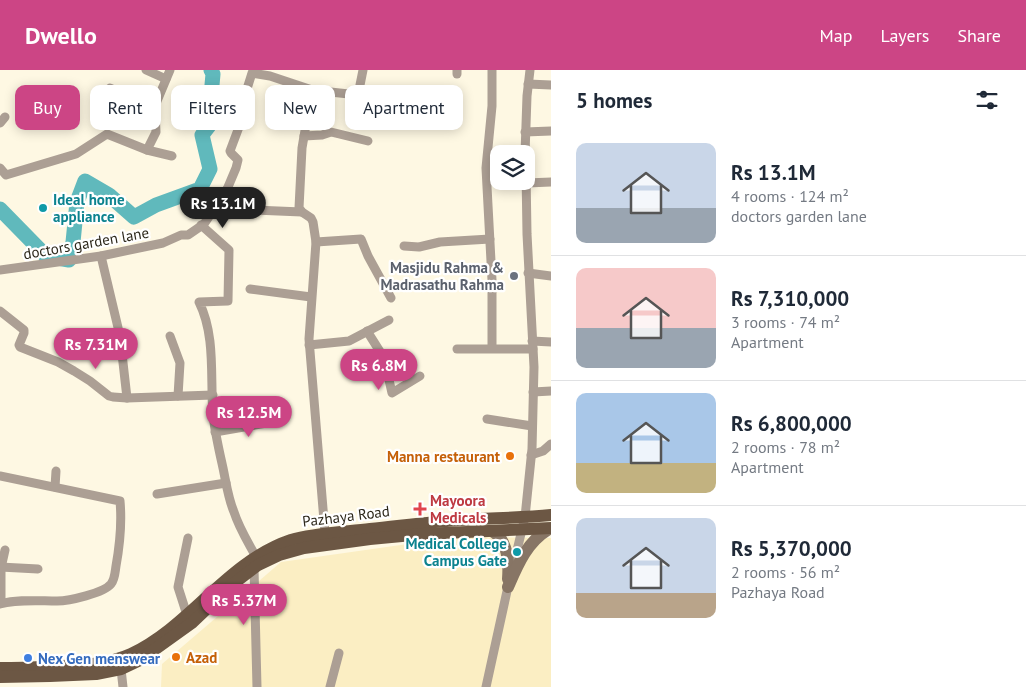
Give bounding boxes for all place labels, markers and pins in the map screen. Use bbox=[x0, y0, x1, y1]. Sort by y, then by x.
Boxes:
pin: Rs 13.1M bbox=[171, 186, 275, 229]
place label: Ideal home appliance bbox=[53, 190, 125, 226]
marker: Ideal home appliance bbox=[37, 202, 49, 214]
place label: Masjidu Rahma & Madrasathu Rahma bbox=[381, 258, 504, 294]
marker: Masjidu Rahma & Madrasathu Rahma bbox=[508, 270, 520, 282]
pin: Rs 7.31M bbox=[44, 328, 148, 370]
pin: Rs 6.8M bbox=[333, 348, 425, 391]
pin: Rs 12.5M bbox=[197, 396, 301, 438]
place label: Manna restaurant bbox=[387, 447, 501, 466]
marker: Manna restaurant bbox=[504, 450, 516, 462]
place label: Mayoora Medicals bbox=[430, 491, 486, 527]
marker: Mayoora Medicals bbox=[414, 503, 426, 515]
place label: Medical College Campus Gate bbox=[405, 534, 507, 570]
marker: Medical College Campus Gate bbox=[511, 546, 523, 558]
pin: Rs 5.37M bbox=[192, 584, 296, 626]
place label: Azad bbox=[186, 648, 217, 667]
place label: Nex Gen menswear bbox=[38, 649, 161, 668]
marker: Azad bbox=[170, 651, 182, 663]
marker: Nex Gen menswear bbox=[22, 652, 34, 664]

